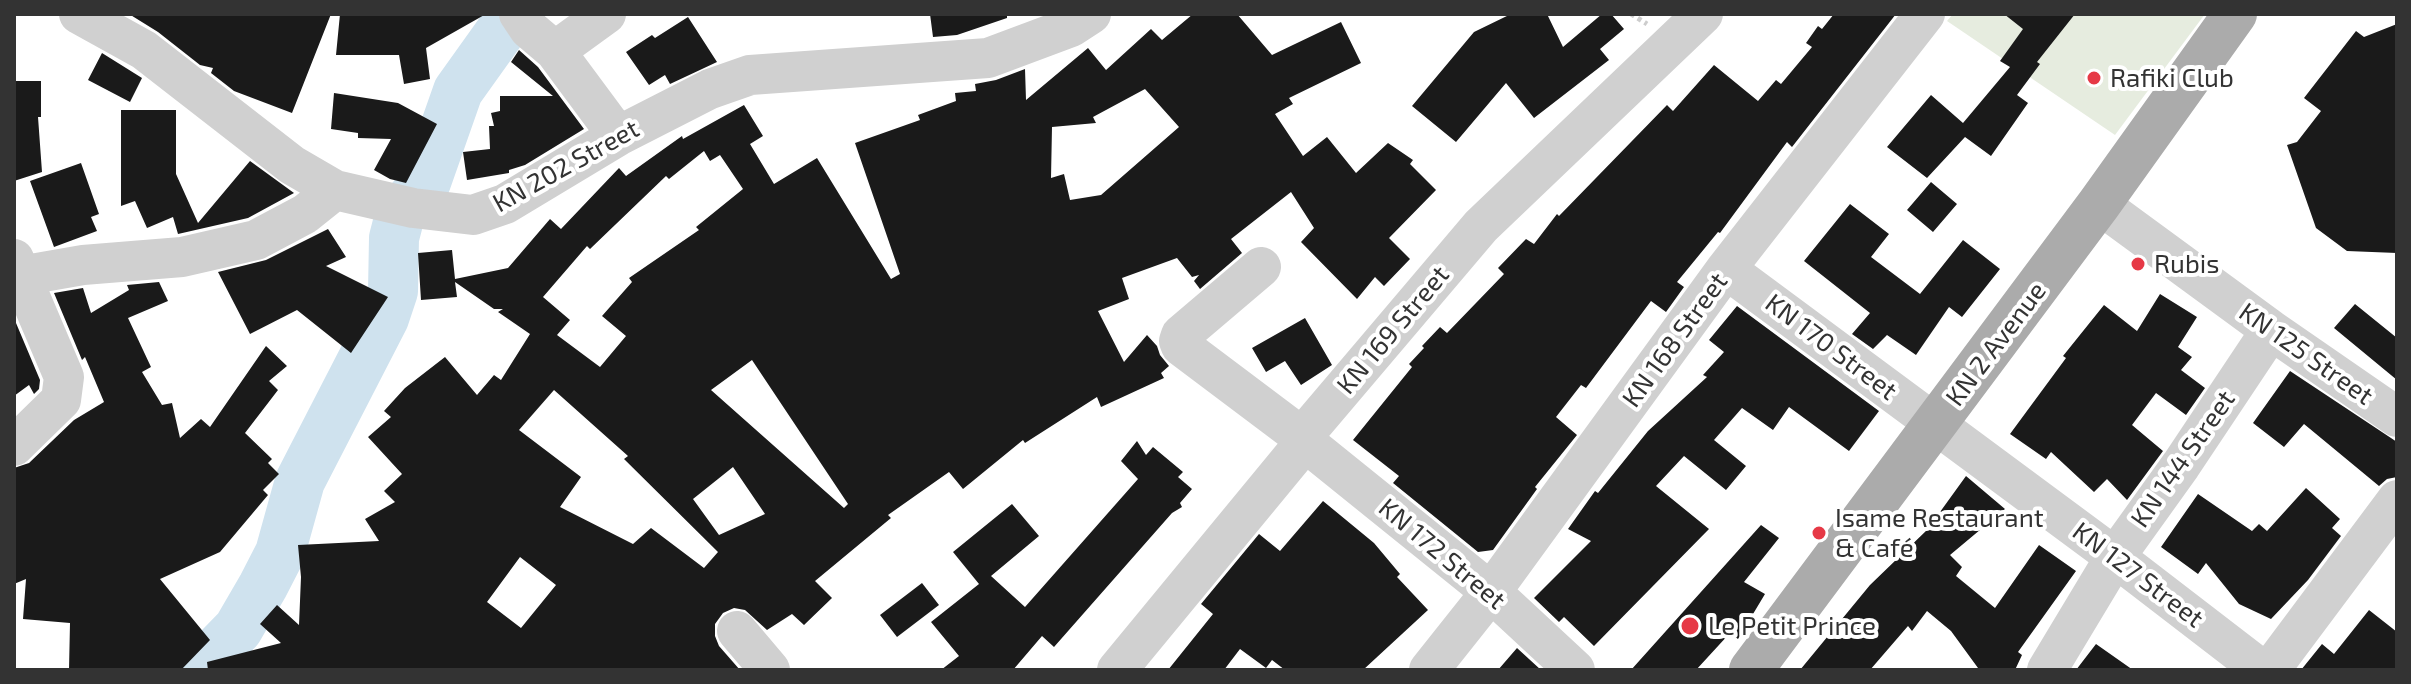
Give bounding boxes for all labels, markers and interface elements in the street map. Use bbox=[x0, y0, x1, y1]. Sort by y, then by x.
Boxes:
place label: Rafiki Club bbox=[2110, 62, 2234, 94]
marker: Rafiki Club bbox=[2085, 69, 2103, 87]
street label: KN 202 Street bbox=[487, 113, 645, 219]
place label: Rubis bbox=[2154, 248, 2219, 280]
marker: Rubis bbox=[2129, 255, 2147, 273]
street label: KN 169 Street bbox=[1330, 260, 1456, 400]
street label: KN 168 Street bbox=[1616, 267, 1734, 413]
street label: KN 2 Avenue bbox=[1939, 276, 2053, 412]
street label: KN 170 Street bbox=[1759, 287, 1903, 407]
street label: KN 125 Street bbox=[2233, 296, 2379, 412]
street label: KN 144 Street bbox=[2124, 385, 2242, 533]
street label: KN 172 Street bbox=[1372, 492, 1512, 616]
place label: Isame Restaurant & Café bbox=[1835, 502, 2044, 564]
street label: KN 127 Street bbox=[2066, 516, 2210, 634]
marker: Isame Restaurant & Café bbox=[1810, 524, 1828, 542]
place label: Le Petit Prince bbox=[1708, 610, 1876, 642]
marker: Le Petit Prince bbox=[1679, 615, 1701, 637]

